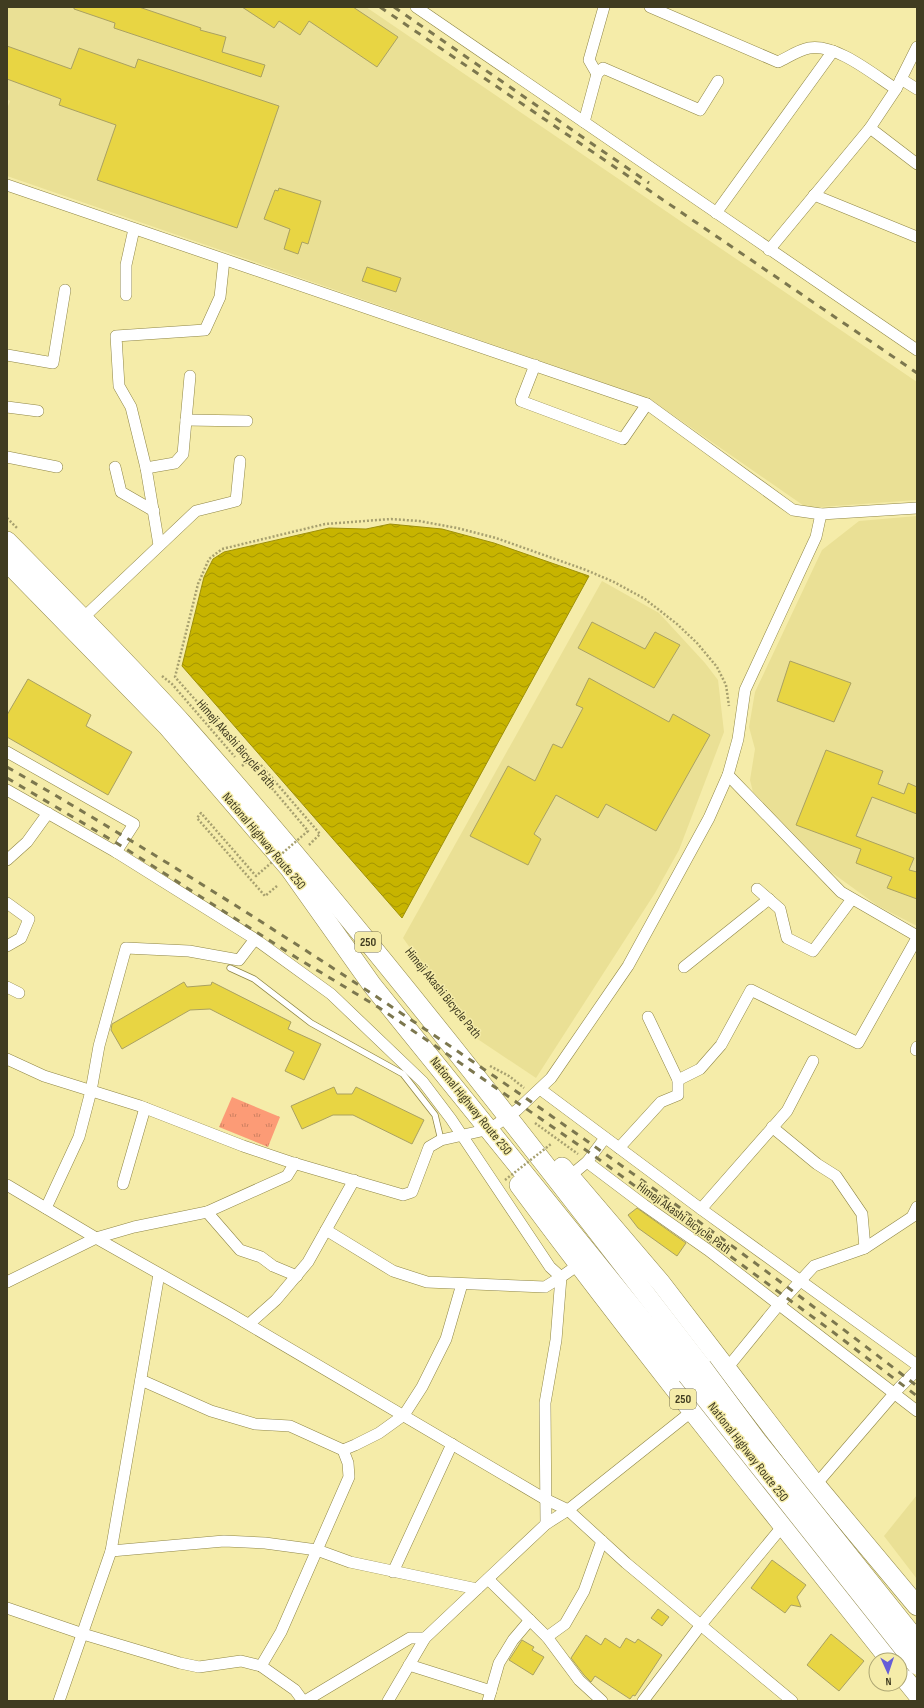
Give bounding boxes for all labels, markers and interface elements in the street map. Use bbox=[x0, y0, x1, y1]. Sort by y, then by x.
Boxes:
street label: Himeji Akashi Bicycle Path bbox=[193, 696, 279, 792]
street label: National Highway Route 250 bbox=[219, 789, 309, 893]
road number: 250 bbox=[355, 932, 381, 952]
street label: Himeji Akashi Bicycle Path bbox=[401, 944, 485, 1042]
street label: National Highway Route 250 bbox=[427, 1054, 516, 1158]
street label: Himeji Akashi Bicycle Path bbox=[634, 1178, 734, 1258]
road number: 250 bbox=[670, 1389, 696, 1409]
street label: National Highway Route 250 bbox=[704, 1399, 792, 1505]
north arrow bbox=[868, 1652, 908, 1692]
text: N bbox=[885, 1675, 892, 1688]

